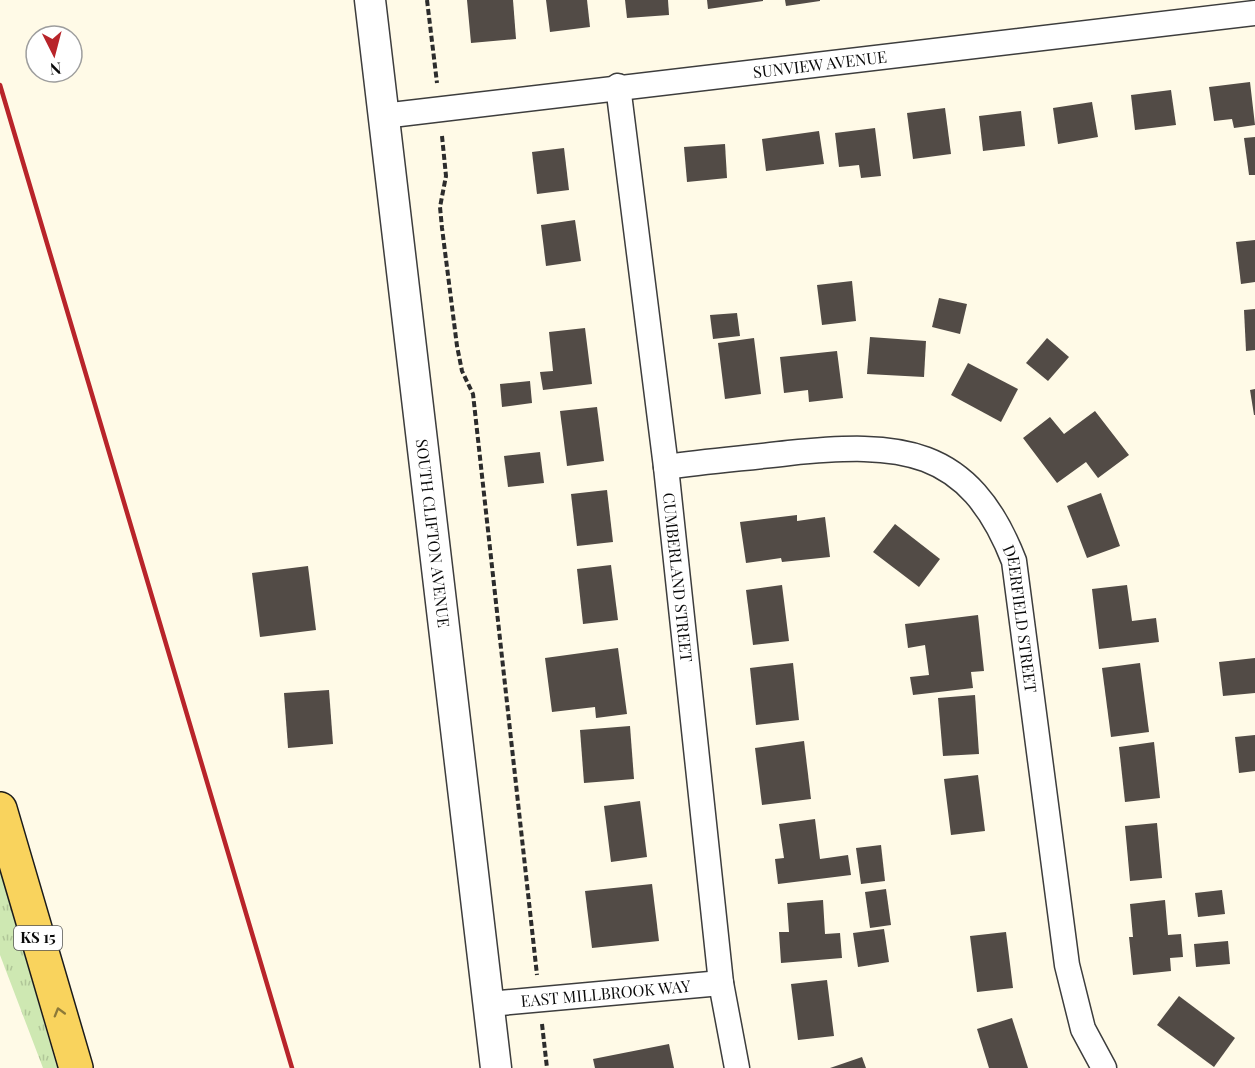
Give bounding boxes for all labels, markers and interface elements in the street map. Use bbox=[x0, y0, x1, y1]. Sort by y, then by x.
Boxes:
north arrow bbox=[24, 24, 84, 84]
street label: SUNVIEW AVENUE bbox=[752, 46, 888, 82]
text: N bbox=[48, 58, 62, 81]
street label: SOUTH CLIFTON AVENUE bbox=[412, 438, 455, 629]
street label: CUMBERLAND STREET bbox=[659, 492, 698, 663]
street label: DEERFIELD STREET bbox=[998, 541, 1042, 694]
road number: KS 15 bbox=[14, 926, 62, 950]
street label: EAST MILLBROOK WAY bbox=[520, 975, 692, 1011]
one-way arrow bbox=[54, 1007, 66, 1018]

